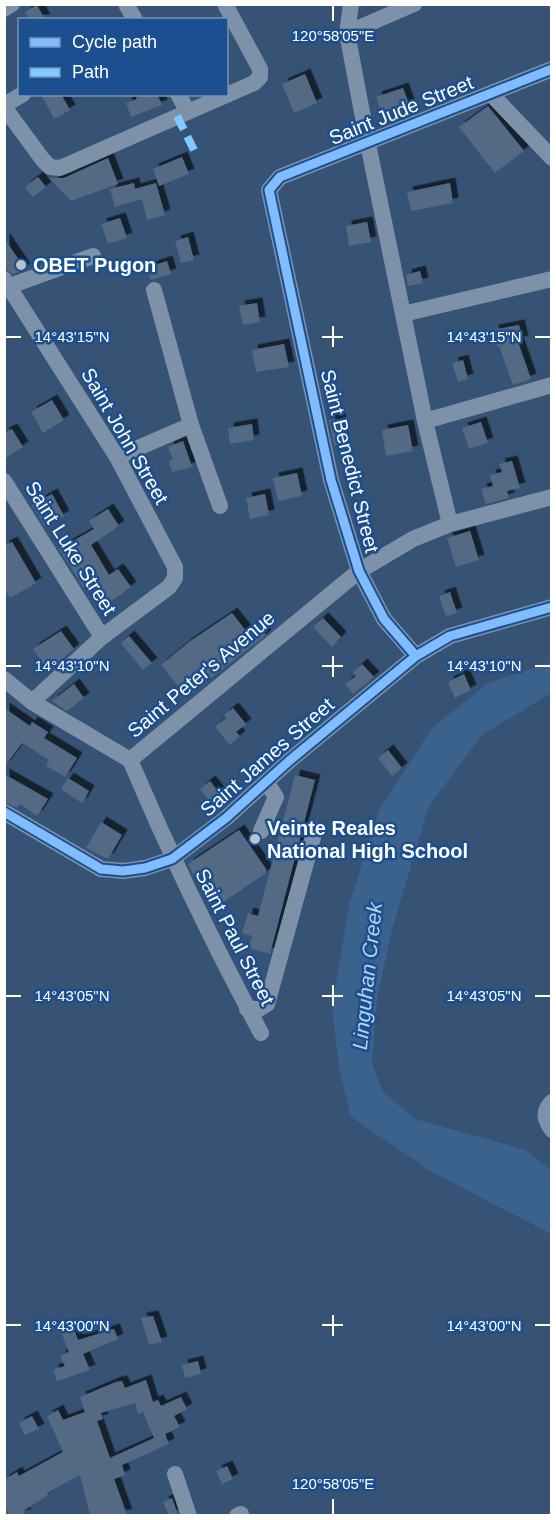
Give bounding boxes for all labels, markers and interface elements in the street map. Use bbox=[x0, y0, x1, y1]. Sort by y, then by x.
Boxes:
legend bbox=[18, 18, 228, 96]
text: 120°58'05"E bbox=[292, 27, 374, 44]
text: Cycle path bbox=[72, 32, 157, 52]
text: Path bbox=[72, 62, 109, 82]
street label: Saint Jude Street bbox=[326, 71, 477, 149]
place label: OBET Pugon bbox=[33, 254, 156, 276]
marker: OBET Pugon bbox=[14, 258, 28, 272]
text: 14°43'15"N bbox=[34, 328, 110, 345]
text: 14°43'15"N bbox=[446, 328, 522, 345]
street label: Saint John Street bbox=[77, 364, 173, 508]
street label: Saint Benedict Street bbox=[317, 367, 384, 555]
street label: Saint Luke Street bbox=[21, 477, 121, 619]
street label: Saint Peter's Avenue bbox=[123, 606, 279, 742]
text: 14°43'10"N bbox=[34, 657, 110, 674]
text: 14°43'10"N bbox=[446, 657, 522, 674]
street label: Saint James Street bbox=[196, 693, 338, 821]
place label: Veinte Reales National High School bbox=[267, 817, 468, 862]
marker: Veinte Reales National High School bbox=[248, 832, 262, 846]
street label: Saint Paul Street bbox=[191, 865, 279, 1009]
water label: Linguhan Creek bbox=[348, 900, 386, 1051]
text: 14°43'05"N bbox=[34, 987, 110, 1004]
text: 14°43'05"N bbox=[446, 987, 522, 1004]
text: 14°43'00"N bbox=[34, 1317, 110, 1334]
text: 14°43'00"N bbox=[446, 1317, 522, 1334]
text: 120°58'05"E bbox=[292, 1475, 374, 1492]

